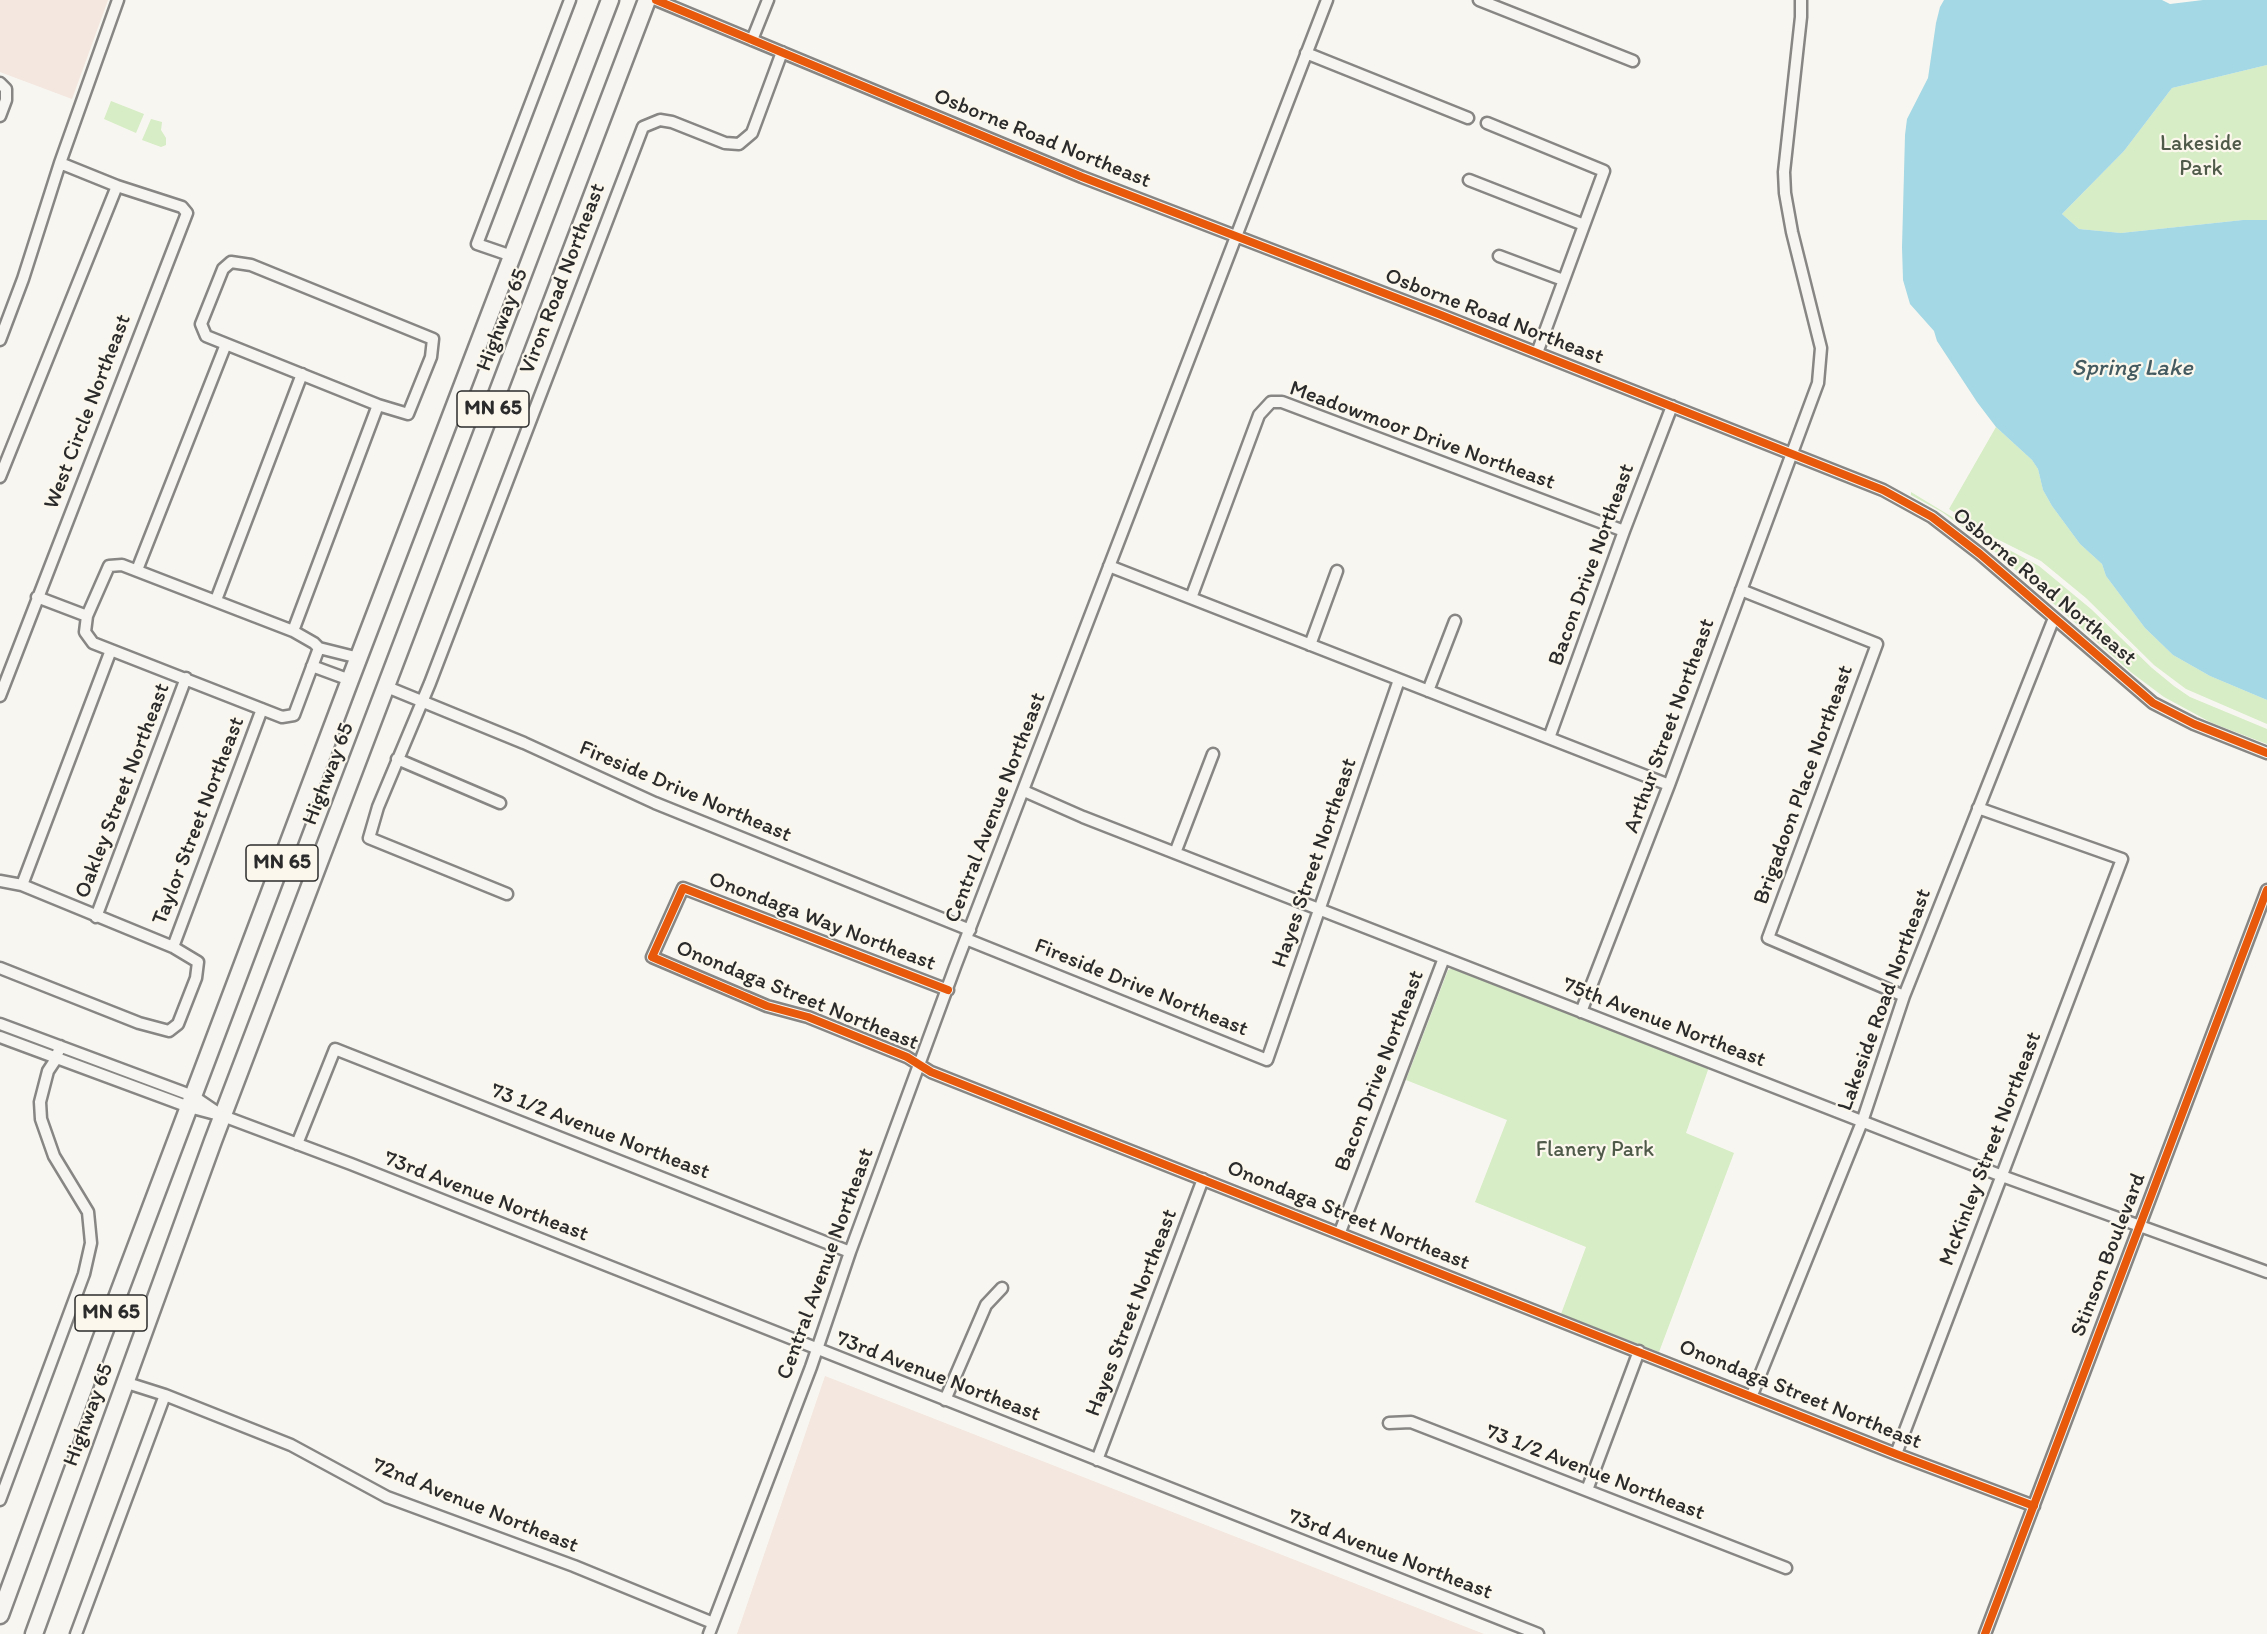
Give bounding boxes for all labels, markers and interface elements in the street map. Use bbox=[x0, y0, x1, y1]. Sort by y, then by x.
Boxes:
street label: Osborne Road Northeast bbox=[929, 83, 1155, 195]
park label: Lakeside Park bbox=[2160, 131, 2242, 182]
street label: Viron Road Northeast bbox=[514, 180, 612, 378]
street label: Osborne Road Northeast bbox=[1381, 263, 1607, 371]
street label: Highway 65 bbox=[471, 265, 535, 375]
street label: West Circle Northeast bbox=[39, 311, 137, 513]
water label: Spring Lake bbox=[2071, 355, 2193, 383]
street label: Meadowmoor Drive Northeast bbox=[1286, 376, 1558, 496]
road number: MN 65 bbox=[457, 391, 529, 427]
street label: Bacon Drive Northeast bbox=[1543, 460, 1641, 670]
street label: Osborne Road Northeast bbox=[1947, 502, 2141, 672]
street label: Arthur Street Northeast bbox=[1619, 615, 1721, 837]
street label: Brigadoon Place Northeast bbox=[1748, 662, 1860, 908]
street label: Oakley Street Northeast bbox=[70, 680, 176, 902]
street label: Central Avenue Northeast bbox=[940, 689, 1052, 927]
street label: Taylor Street Northeast bbox=[147, 713, 251, 929]
street label: Highway 65 bbox=[297, 719, 361, 829]
street label: Fireside Drive Northeast bbox=[575, 735, 795, 849]
street label: Hayes Street Northeast bbox=[1267, 755, 1363, 971]
road number: MN 65 bbox=[246, 845, 318, 881]
street label: Onondaga Way Northeast bbox=[705, 867, 939, 977]
street label: Lakeside Road Northeast bbox=[1833, 885, 1937, 1115]
street label: Fireside Drive Northeast bbox=[1030, 933, 1252, 1043]
street label: Onondaga Street Northeast bbox=[672, 935, 922, 1057]
street label: Bacon Drive Northeast bbox=[1330, 967, 1430, 1175]
street label: 75th Avenue Northeast bbox=[1559, 972, 1769, 1074]
street label: McKinley Street Northeast bbox=[1934, 1028, 2048, 1270]
street label: 73 1/2 Avenue Northeast bbox=[487, 1078, 713, 1186]
park label: Flanery Park bbox=[1536, 1137, 1654, 1163]
street label: Central Avenue Northeast bbox=[772, 1145, 880, 1383]
street label: 73rd Avenue Northeast bbox=[380, 1146, 592, 1248]
street label: Onondaga Street Northeast bbox=[1223, 1155, 1473, 1277]
street label: Stinson Boulevard bbox=[2066, 1169, 2152, 1341]
street label: Hayes Street Northeast bbox=[1080, 1206, 1184, 1420]
road number: MN 65 bbox=[75, 1295, 147, 1331]
street label: 73rd Avenue Northeast bbox=[832, 1326, 1044, 1428]
street label: Onondaga Street Northeast bbox=[1675, 1334, 1925, 1456]
street label: Highway 65 bbox=[58, 1360, 120, 1470]
street label: 73 1/2 Avenue Northeast bbox=[1482, 1419, 1708, 1527]
street label: 72nd Avenue Northeast bbox=[368, 1453, 582, 1559]
street label: 73rd Avenue Northeast bbox=[1284, 1504, 1496, 1606]

